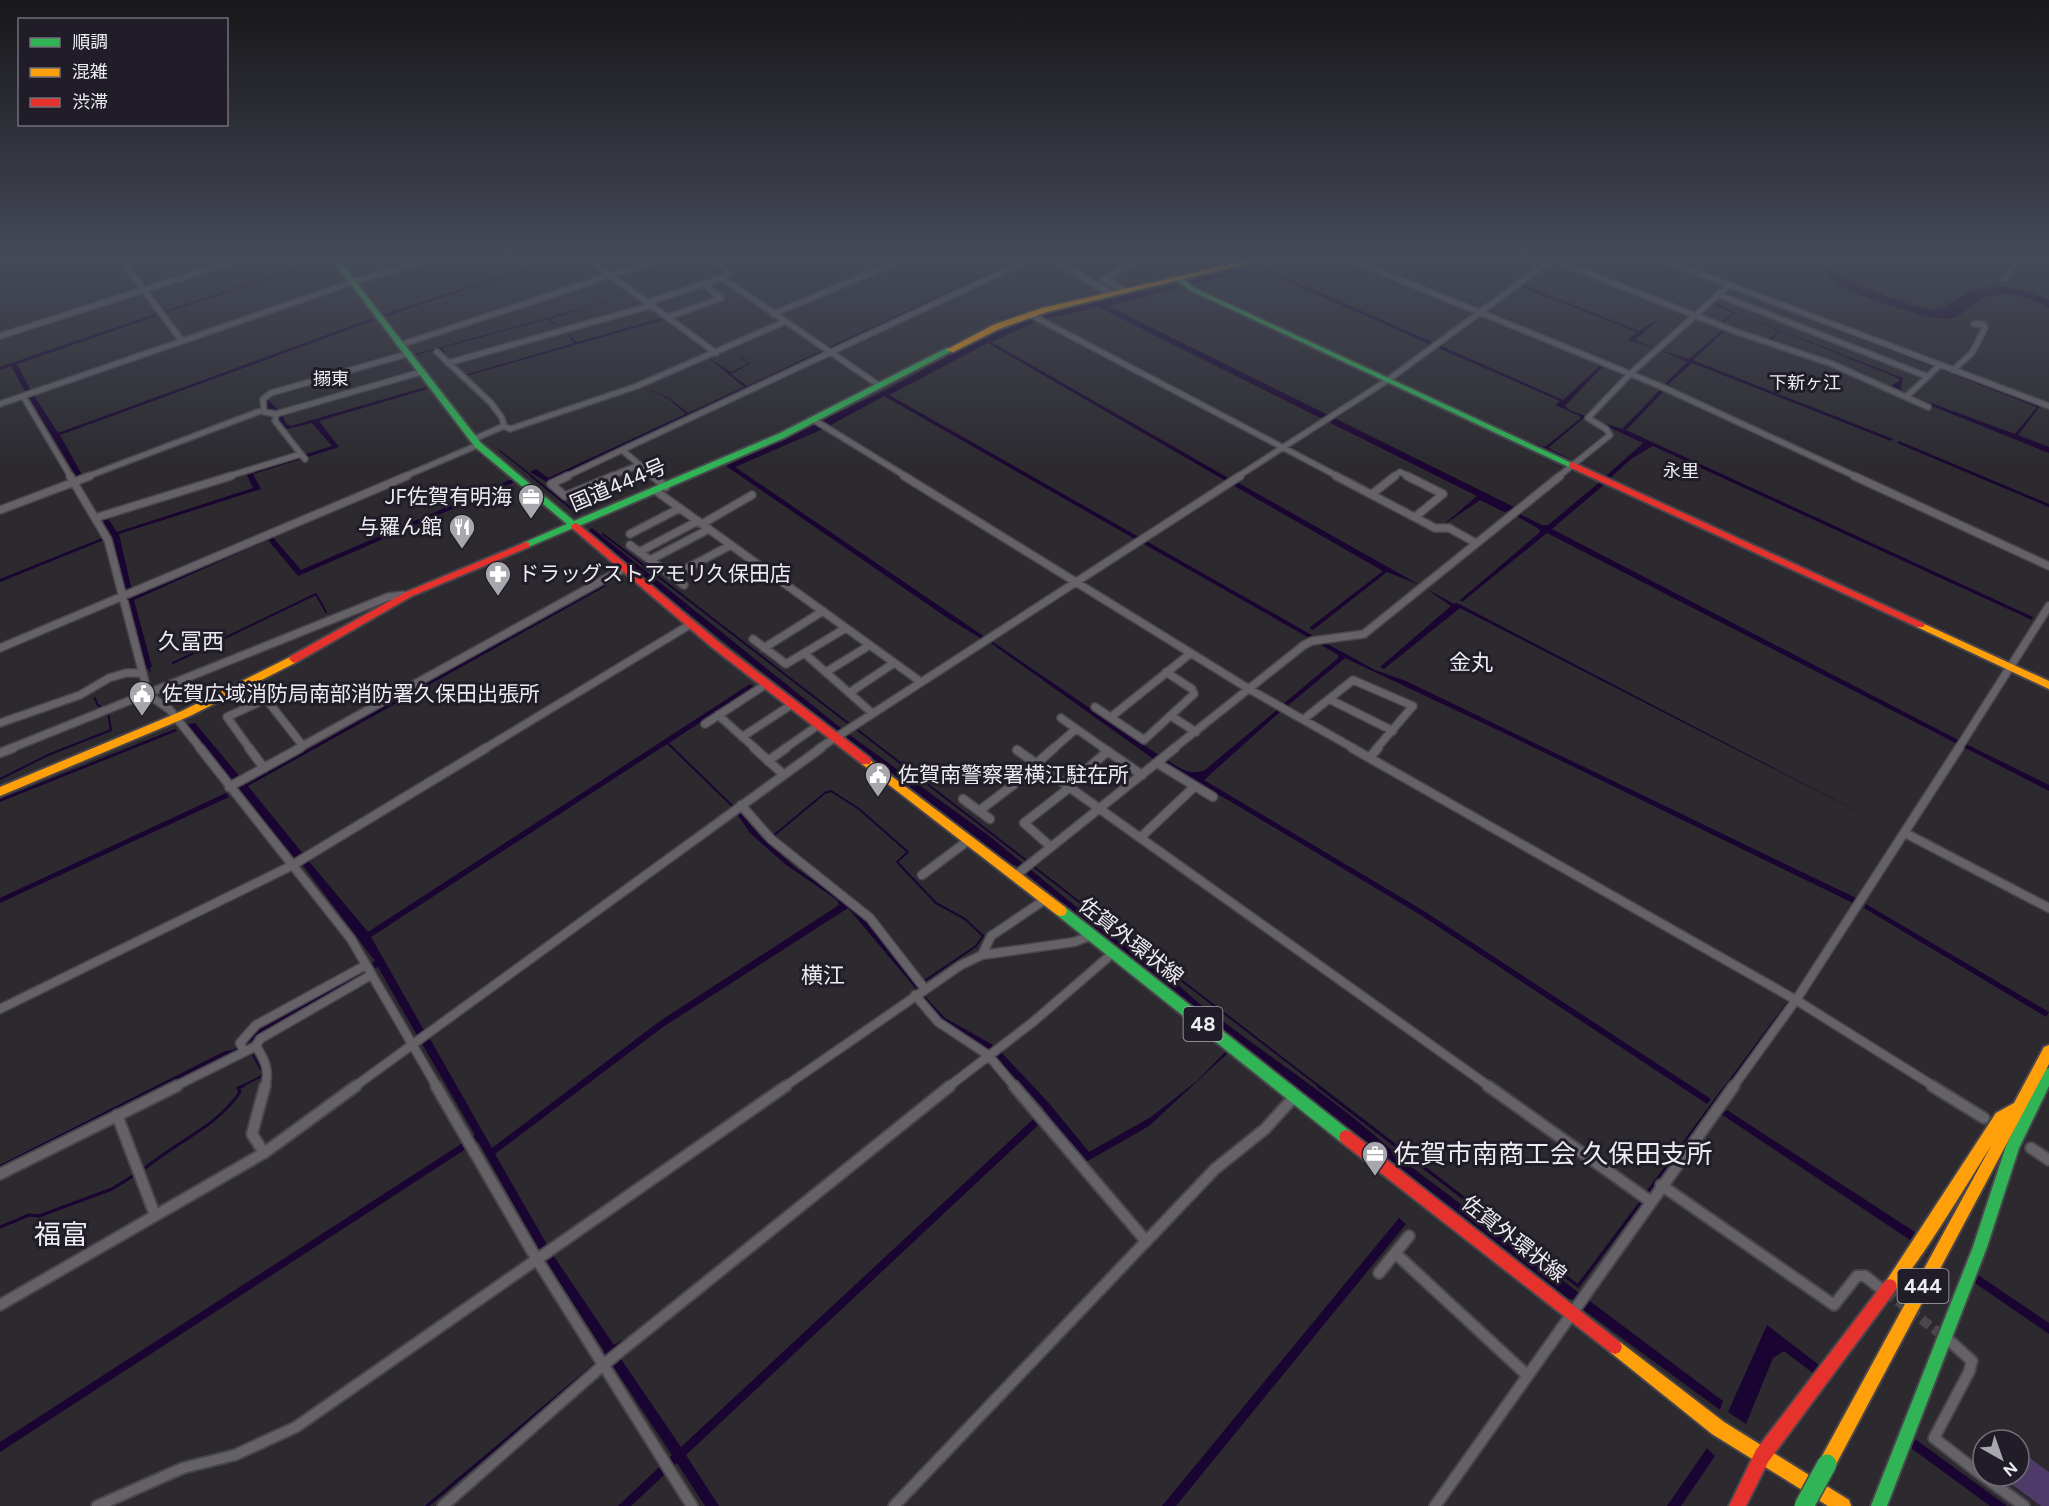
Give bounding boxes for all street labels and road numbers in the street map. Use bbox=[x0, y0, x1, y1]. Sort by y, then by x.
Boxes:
street label: 国道444号 bbox=[566, 453, 670, 516]
street label: 佐賀外環状線 bbox=[1074, 892, 1189, 989]
road number: 48 bbox=[1184, 1007, 1222, 1041]
street label: 佐賀外環状線 bbox=[1457, 1190, 1572, 1287]
road number: 444 bbox=[1898, 1269, 1948, 1303]

